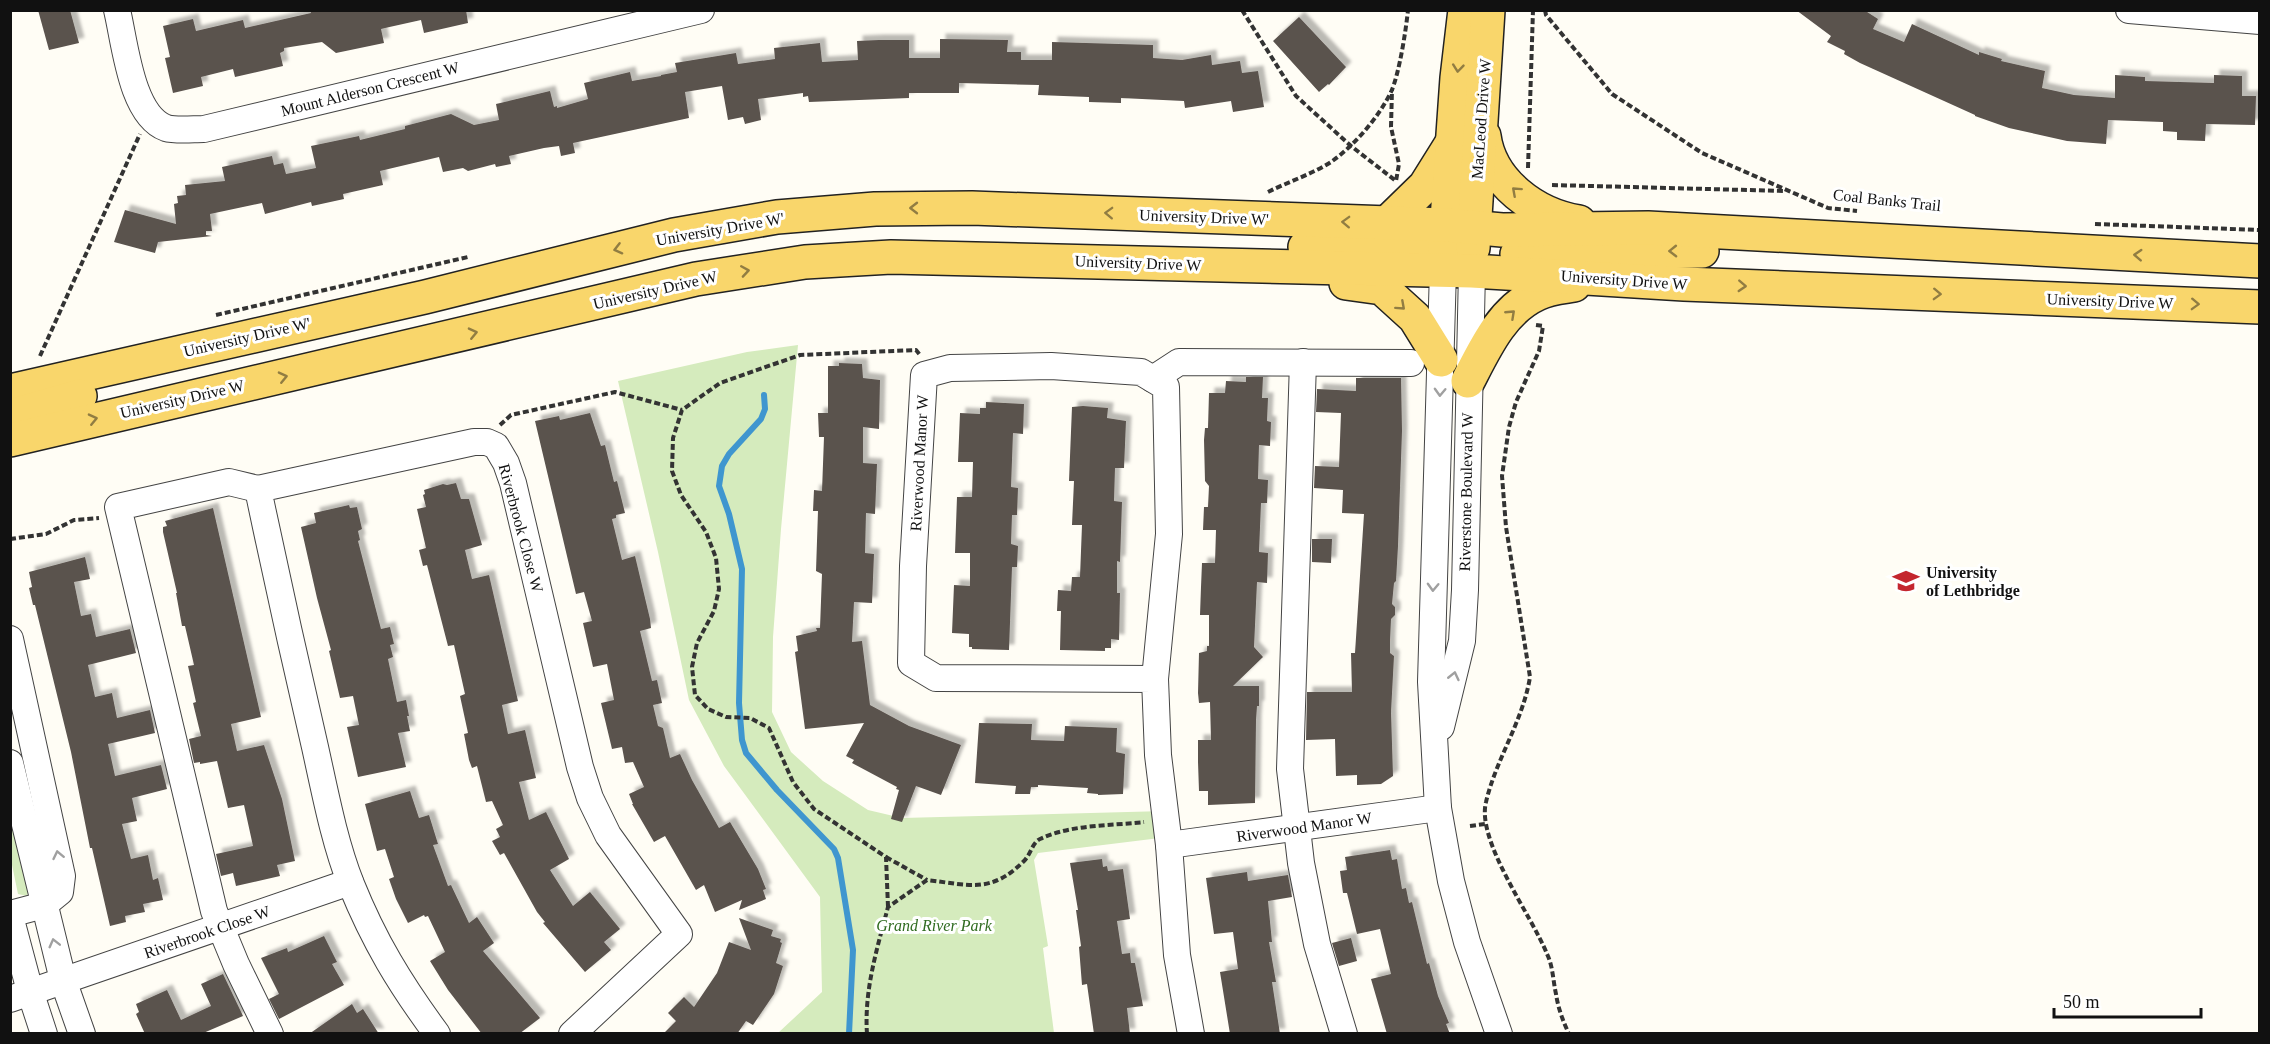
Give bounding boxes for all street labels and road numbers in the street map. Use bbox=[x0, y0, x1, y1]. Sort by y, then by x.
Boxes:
street label: MacLeod Drive W bbox=[1468, 57, 1494, 180]
street label: Mount Alderson Crescent W bbox=[279, 58, 462, 119]
street label: Coal Banks Trail bbox=[1832, 186, 1942, 214]
street label: University Drive W' bbox=[1139, 206, 1269, 229]
street label: University Drive W' bbox=[655, 209, 786, 250]
street label: University Drive W bbox=[1074, 252, 1203, 275]
street label: University Drive W bbox=[591, 267, 720, 314]
street label: University Drive W bbox=[1560, 267, 1689, 294]
street label: University Drive W bbox=[2046, 290, 2175, 313]
street label: University Drive W' bbox=[182, 314, 312, 361]
street label: University Drive W bbox=[118, 376, 247, 423]
street label: Riverwood Manor W bbox=[907, 393, 931, 532]
street label: Riverstone Boulevard W bbox=[1456, 412, 1476, 572]
street label: Riverbrook Close W bbox=[496, 462, 547, 595]
street label: Riverwood Manor W bbox=[1235, 809, 1374, 845]
street label: Riverbrook Close W bbox=[142, 902, 273, 962]

